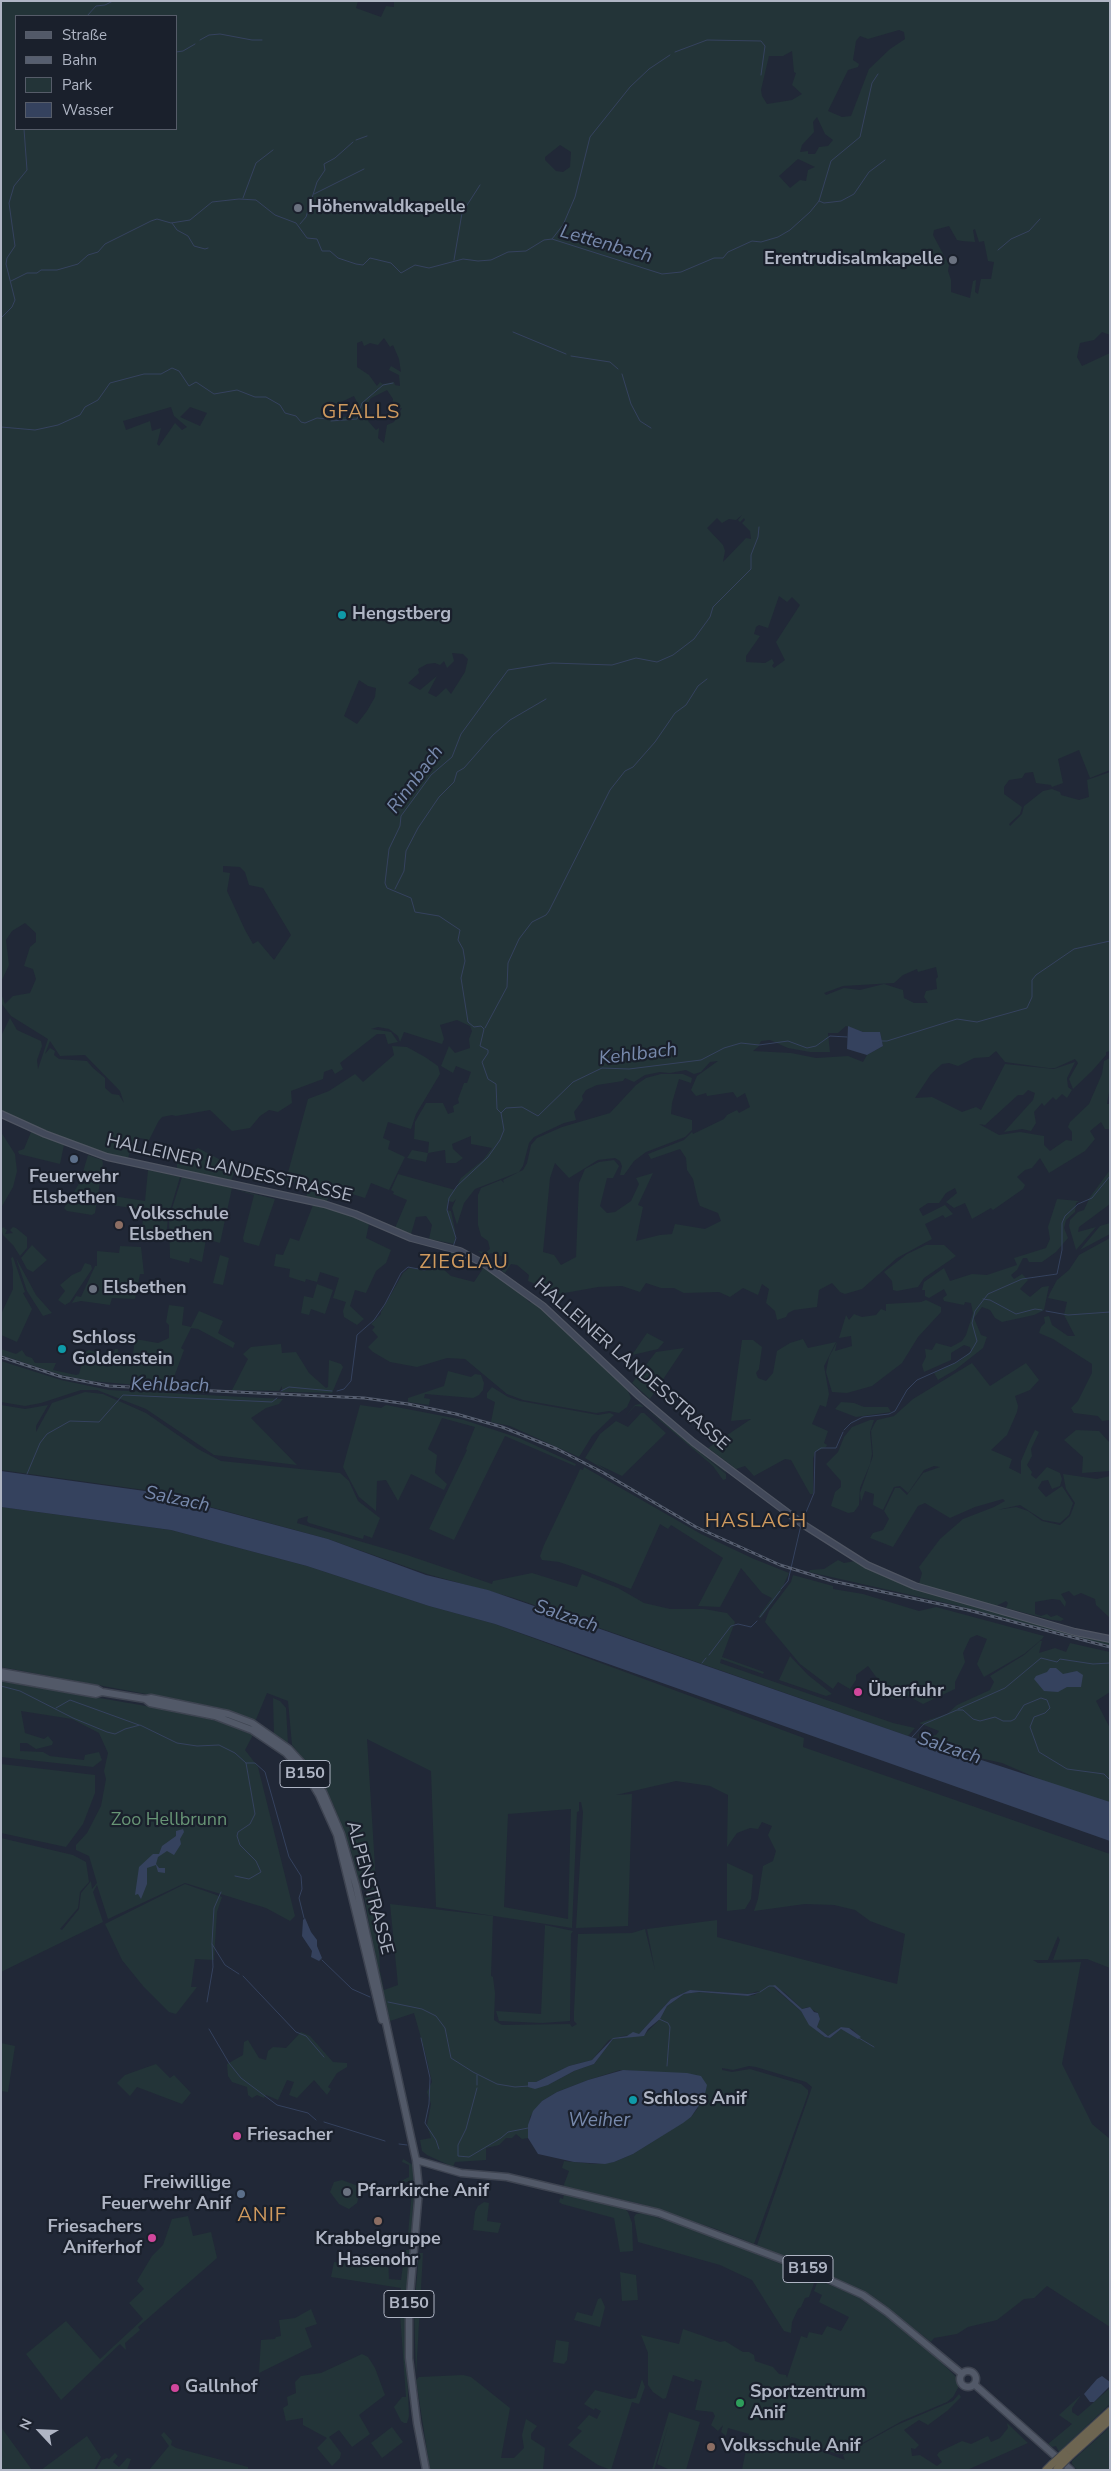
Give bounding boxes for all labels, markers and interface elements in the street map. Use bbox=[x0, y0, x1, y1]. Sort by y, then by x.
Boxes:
legend bbox=[15, 15, 178, 130]
text: Straße bbox=[62, 25, 107, 45]
text: Bahn bbox=[62, 50, 97, 70]
text: Park bbox=[62, 75, 92, 95]
text: Wasser bbox=[62, 100, 113, 120]
place label: Höhenwaldkapelle bbox=[308, 197, 466, 219]
marker: Höhenwaldkapelle bbox=[292, 202, 304, 214]
water label: Lettenbach bbox=[557, 221, 655, 269]
place label: Erentrudisalmkapelle bbox=[764, 249, 943, 271]
marker: Erentrudisalmkapelle bbox=[947, 254, 959, 266]
district label: GFALLS bbox=[321, 401, 401, 425]
place label: Hengstberg bbox=[352, 604, 451, 626]
marker: Hengstberg bbox=[336, 609, 348, 621]
water label: Rinnbach bbox=[383, 741, 449, 819]
water label: Kehlbach bbox=[597, 1039, 679, 1071]
street label: HALLEINER LANDESSTRASSE bbox=[104, 1130, 354, 1208]
marker: Feuerwehr Elsbethen bbox=[68, 1153, 80, 1165]
place label: Feuerwehr Elsbethen bbox=[29, 1167, 119, 1210]
place label: Volksschule Elsbethen bbox=[129, 1204, 229, 1246]
marker: Volksschule Elsbethen bbox=[113, 1219, 125, 1231]
district label: ZIEGLAU bbox=[418, 1251, 510, 1275]
street label: HALLEINER LANDESSTRASSE bbox=[529, 1274, 733, 1456]
place label: Elsbethen bbox=[103, 1278, 186, 1300]
marker: Elsbethen bbox=[87, 1283, 99, 1295]
place label: Schloss Goldenstein bbox=[72, 1328, 173, 1370]
marker: Schloss Goldenstein bbox=[56, 1343, 68, 1355]
water label: Kehlbach bbox=[130, 1374, 210, 1398]
water label: Salzach bbox=[142, 1482, 212, 1518]
district label: HASLACH bbox=[704, 1510, 808, 1534]
water label: Salzach bbox=[531, 1596, 601, 1638]
place label: Überfuhr bbox=[868, 1681, 944, 1703]
marker: Überfuhr bbox=[852, 1686, 864, 1698]
water label: Salzach bbox=[914, 1728, 984, 1770]
road number: B150 bbox=[280, 1760, 330, 1788]
park label: Zoo Hellbrunn bbox=[111, 1810, 227, 1832]
street label: ALPENSTRASSE bbox=[341, 1819, 397, 1957]
place label: Schloss Anif bbox=[643, 2089, 747, 2111]
marker: Schloss Anif bbox=[627, 2094, 639, 2106]
water label: Weiher bbox=[568, 2110, 630, 2132]
place label: Friesacher bbox=[247, 2125, 333, 2147]
marker: Friesacher bbox=[231, 2130, 243, 2142]
place label: Freiwillige Feuerwehr Anif bbox=[101, 2173, 231, 2216]
place label: Pfarrkirche Anif bbox=[357, 2181, 489, 2203]
marker: Pfarrkirche Anif bbox=[341, 2186, 353, 2198]
marker: Freiwillige Feuerwehr Anif bbox=[235, 2188, 247, 2200]
district label: ANIF bbox=[237, 2204, 287, 2228]
marker: Krabbelgruppe Hasenohr bbox=[372, 2215, 384, 2227]
place label: Friesachers Aniferhof bbox=[48, 2217, 142, 2260]
place label: Krabbelgruppe Hasenohr bbox=[315, 2229, 441, 2272]
marker: Friesachers Aniferhof bbox=[146, 2232, 158, 2244]
road number: B159 bbox=[783, 2256, 833, 2282]
road number: B150 bbox=[384, 2290, 434, 2318]
place label: Gallnhof bbox=[185, 2377, 257, 2399]
marker: Gallnhof bbox=[169, 2382, 181, 2394]
place label: Sportzentrum Anif bbox=[750, 2382, 866, 2424]
marker: Sportzentrum Anif bbox=[734, 2397, 746, 2409]
north arrow bbox=[15, 2406, 65, 2456]
text: N bbox=[15, 2416, 37, 2433]
place label: Volksschule Anif bbox=[721, 2436, 861, 2458]
marker: Volksschule Anif bbox=[705, 2441, 717, 2453]

